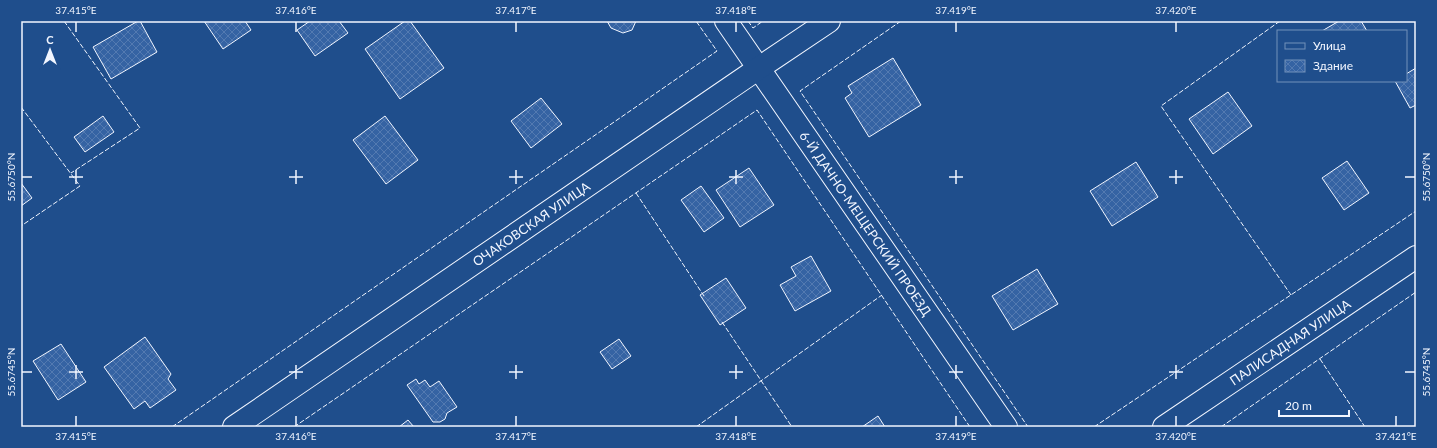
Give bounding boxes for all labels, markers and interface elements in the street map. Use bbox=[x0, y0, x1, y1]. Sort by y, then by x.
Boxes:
text: 37.415°E bbox=[55, 4, 97, 16]
text: 37.416°E bbox=[275, 4, 317, 16]
text: 37.417°E bbox=[495, 4, 537, 16]
text: 37.418°E bbox=[715, 4, 757, 16]
text: 37.419°E bbox=[935, 4, 977, 16]
text: 37.420°E bbox=[1155, 4, 1197, 16]
north arrow bbox=[30, 30, 70, 70]
legend bbox=[1277, 30, 1407, 82]
text: С bbox=[46, 33, 54, 46]
text: Улица bbox=[1313, 38, 1346, 53]
text: Здание bbox=[1313, 58, 1353, 73]
street label: 6-Й ДАЧНО-МЕЩЕРСКИЙ ПРОЕЗД bbox=[796, 128, 935, 319]
text: 55.6750°N bbox=[5, 153, 17, 201]
text: 55.6750°N bbox=[1420, 153, 1432, 201]
street label: ОЧАКОВСКАЯ УЛИЦА bbox=[469, 178, 593, 270]
street label: ПАЛИСАДНАЯ УЛИЦА bbox=[1227, 295, 1354, 388]
text: 55.6745°N bbox=[5, 348, 17, 396]
text: 55.6745°N bbox=[1420, 348, 1432, 396]
scale bar bbox=[1279, 392, 1349, 418]
text: 20 m bbox=[1285, 398, 1312, 413]
text: 37.415°E bbox=[55, 430, 97, 442]
text: 37.416°E bbox=[275, 430, 317, 442]
text: 37.417°E bbox=[495, 430, 537, 442]
text: 37.418°E bbox=[715, 430, 757, 442]
text: 37.419°E bbox=[935, 430, 977, 442]
text: 37.420°E bbox=[1155, 430, 1197, 442]
text: 37.421°E bbox=[1375, 430, 1417, 442]

